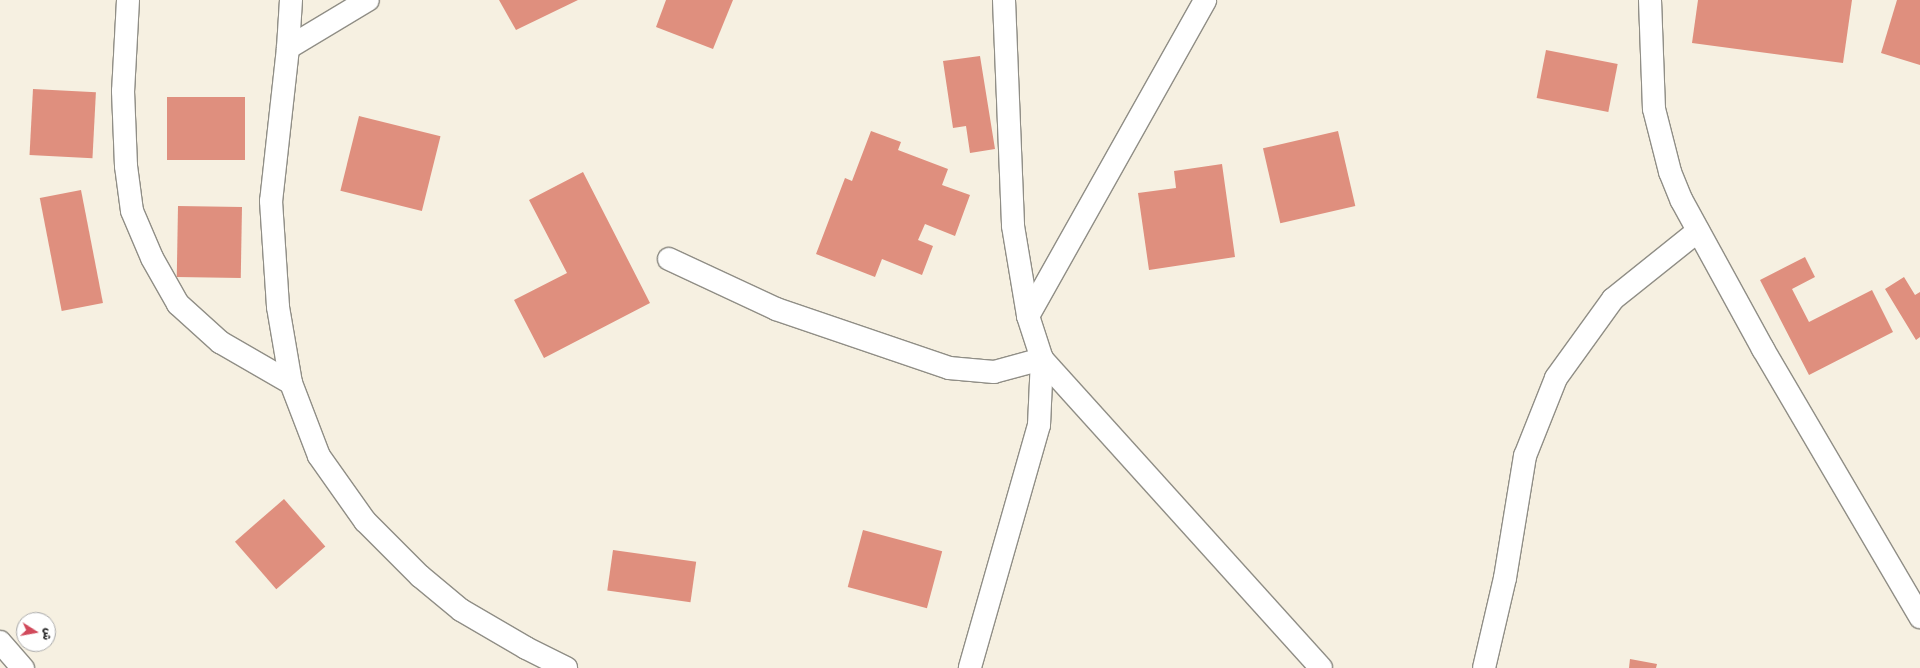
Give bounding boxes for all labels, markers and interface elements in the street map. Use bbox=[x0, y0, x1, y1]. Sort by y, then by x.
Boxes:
north arrow bbox=[16, 612, 56, 652]
text: ش bbox=[39, 627, 56, 642]

